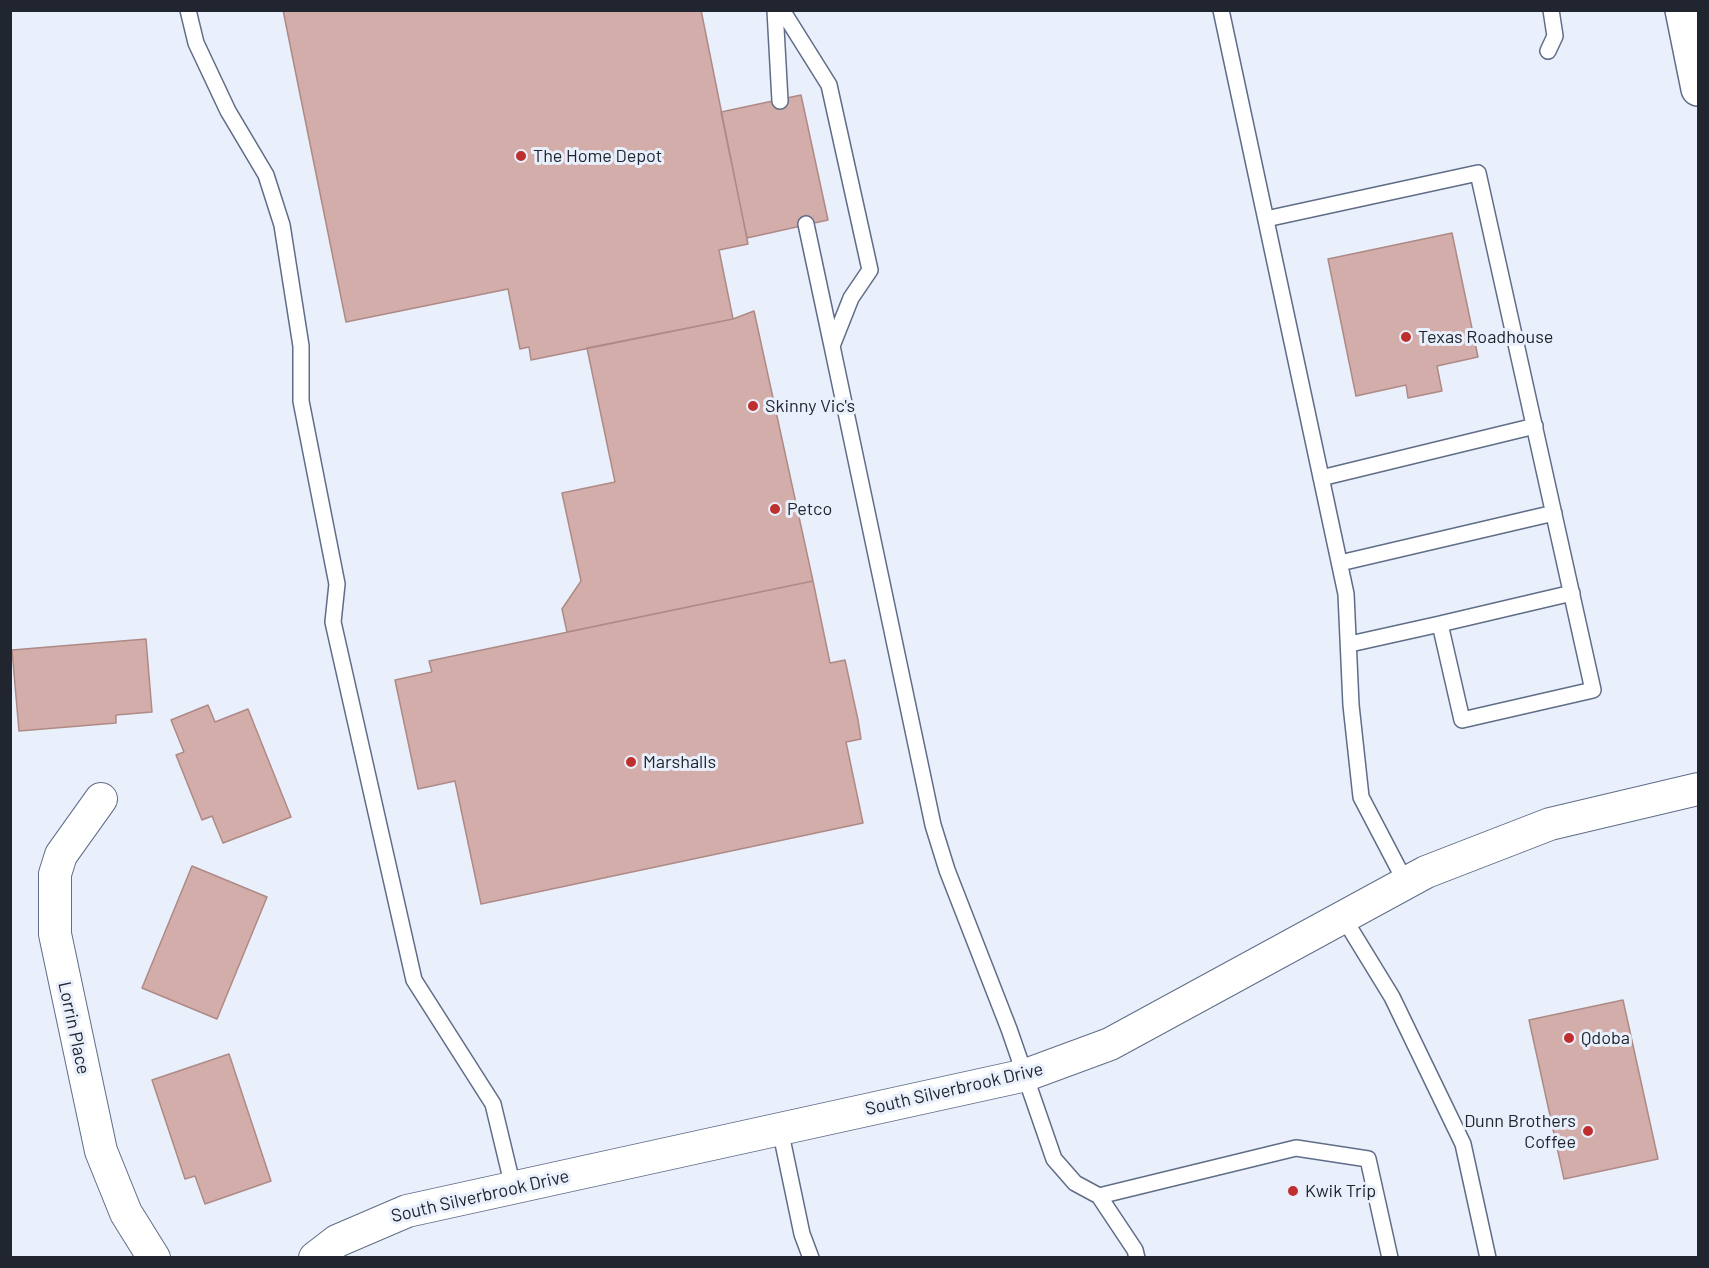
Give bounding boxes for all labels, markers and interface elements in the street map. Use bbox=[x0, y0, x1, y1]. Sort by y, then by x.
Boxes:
place label: The Home Depot bbox=[533, 145, 662, 167]
marker: The Home Depot bbox=[514, 149, 528, 163]
place label: Texas Roadhouse bbox=[1418, 326, 1553, 348]
marker: Texas Roadhouse bbox=[1399, 330, 1413, 344]
place label: Skinny Vic's bbox=[765, 395, 855, 417]
marker: Skinny Vic's bbox=[746, 399, 760, 413]
place label: Petco bbox=[787, 498, 832, 520]
marker: Petco bbox=[768, 502, 782, 516]
place label: Marshalls bbox=[643, 751, 716, 773]
marker: Marshalls bbox=[624, 755, 638, 769]
street label: Lorrin Place bbox=[54, 980, 94, 1076]
place label: Qdoba bbox=[1581, 1027, 1630, 1049]
marker: Qdoba bbox=[1562, 1031, 1576, 1045]
street label: South Silverbrook Drive bbox=[863, 1058, 1045, 1120]
place label: Dunn Brothers Coffee bbox=[1464, 1110, 1576, 1152]
marker: Dunn Brothers Coffee bbox=[1581, 1124, 1595, 1138]
street label: South Silverbrook Drive bbox=[389, 1165, 571, 1227]
place label: Kwik Trip bbox=[1305, 1180, 1376, 1202]
marker: Kwik Trip bbox=[1286, 1184, 1300, 1198]

